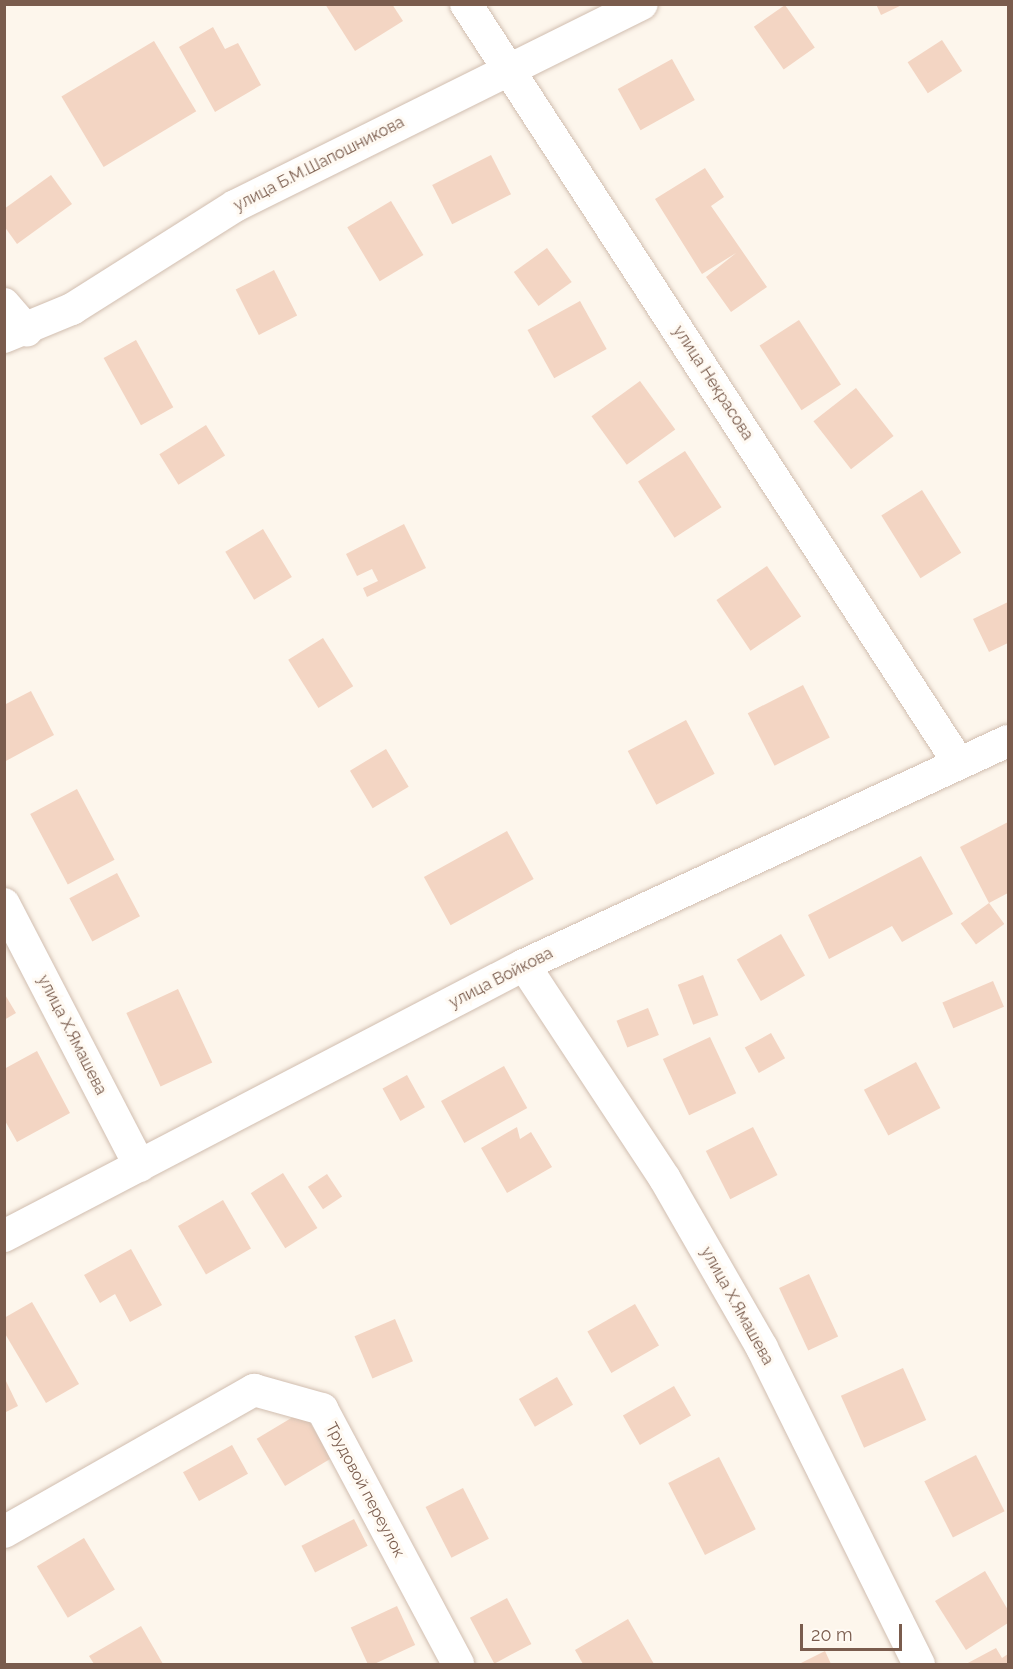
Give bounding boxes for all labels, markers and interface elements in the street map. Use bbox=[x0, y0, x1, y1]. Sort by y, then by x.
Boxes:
street label: улица Б.М.Шапошникова bbox=[231, 113, 407, 215]
street label: улица Некрасова bbox=[669, 322, 757, 444]
street label: улица Войкова bbox=[446, 944, 556, 1012]
street label: улица Х.Ямашева bbox=[33, 972, 111, 1098]
street label: улица Х.Ямашева bbox=[697, 1244, 777, 1368]
street label: Трудовой переулок bbox=[321, 1419, 409, 1561]
scale bar bbox=[803, 1612, 905, 1650]
text: 20 m bbox=[811, 1624, 853, 1645]

